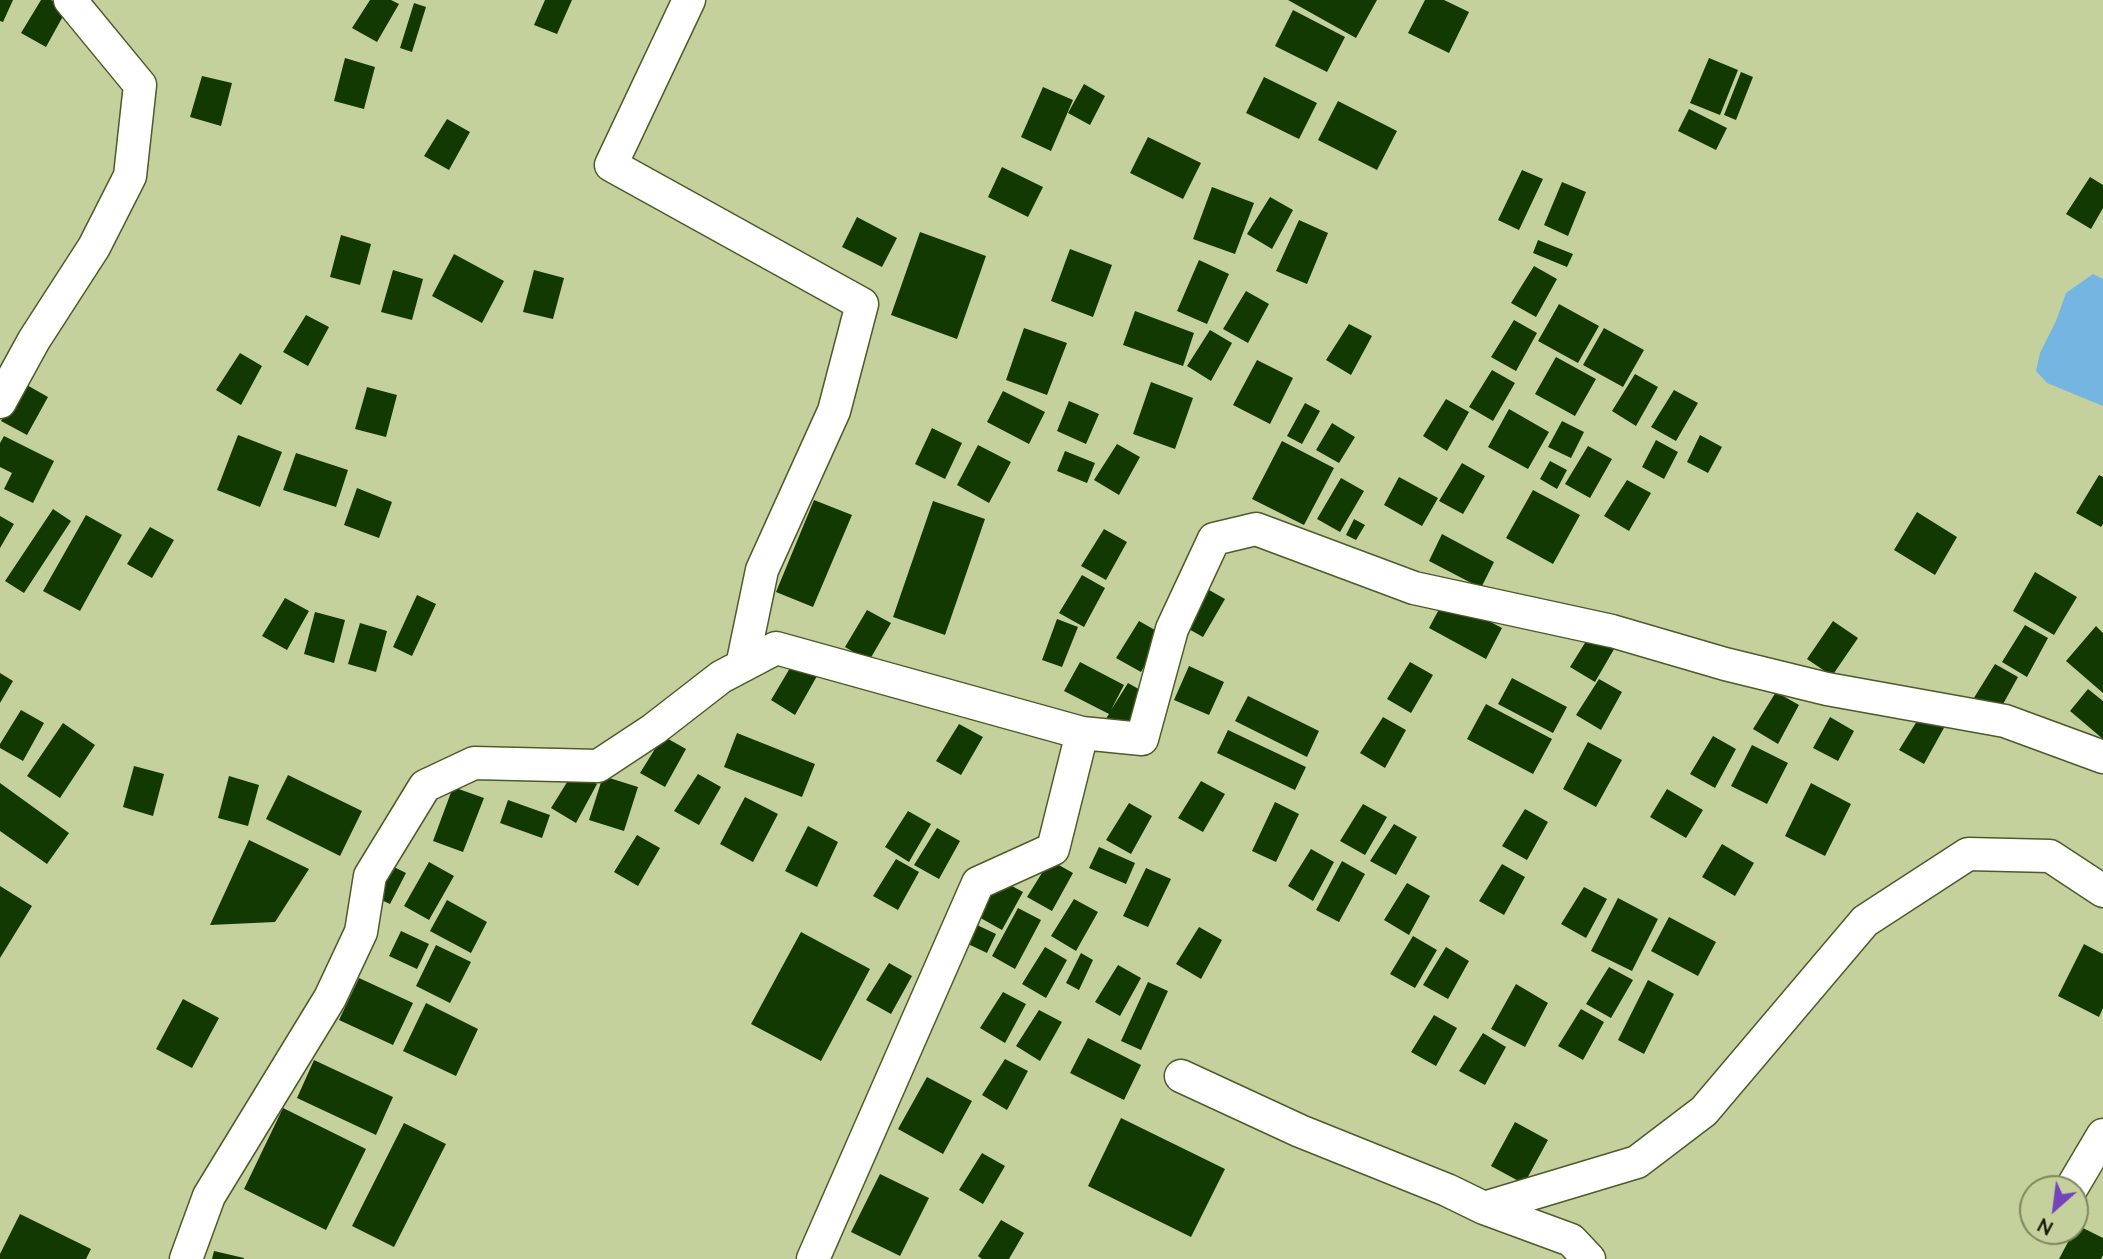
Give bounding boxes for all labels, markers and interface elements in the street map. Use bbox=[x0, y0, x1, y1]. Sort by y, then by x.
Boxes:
north arrow bbox=[2019, 1175, 2089, 1245]
text: N bbox=[2033, 1213, 2057, 1241]

